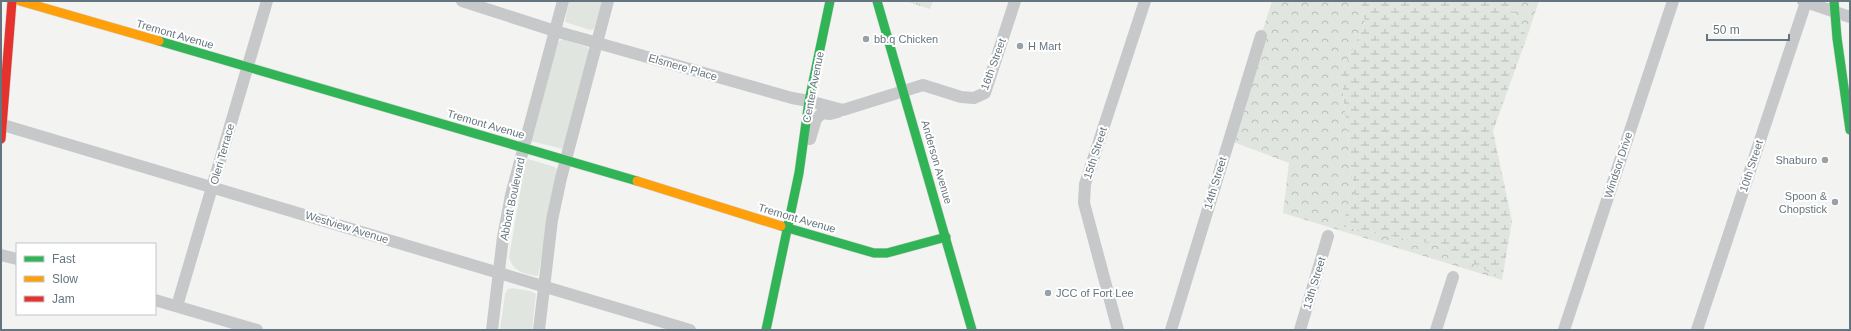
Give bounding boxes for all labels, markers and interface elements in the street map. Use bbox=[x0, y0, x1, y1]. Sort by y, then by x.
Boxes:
scale bar bbox=[1707, 16, 1789, 42]
street label: Tremont Avenue bbox=[135, 17, 215, 51]
text: 50 m bbox=[1713, 23, 1740, 37]
place label: bb.q Chicken bbox=[874, 33, 938, 45]
marker: bb.q Chicken bbox=[861, 34, 871, 44]
street label: 16th Street bbox=[978, 37, 1008, 91]
place label: H Mart bbox=[1028, 40, 1061, 52]
marker: H Mart bbox=[1015, 41, 1025, 51]
street label: Center Avenue bbox=[800, 50, 826, 124]
street label: Elsmere Place bbox=[647, 51, 719, 83]
street label: Tremont Avenue bbox=[446, 107, 526, 141]
street label: Anderson Avenue bbox=[919, 119, 955, 205]
street label: Oleri Terrace bbox=[208, 122, 236, 186]
street label: 15th Street bbox=[1081, 126, 1109, 180]
street label: Windsor Drive bbox=[1602, 130, 1634, 200]
street label: 10th Street bbox=[1737, 139, 1765, 193]
place label: Shaburo bbox=[1775, 154, 1817, 166]
marker: Shaburo bbox=[1820, 155, 1830, 165]
street label: Abbott Boulevard bbox=[497, 156, 527, 242]
street label: 14th Street bbox=[1201, 156, 1229, 210]
place label: Spoon & Chopstick bbox=[1779, 190, 1828, 215]
marker: Spoon & Chopstick bbox=[1830, 197, 1840, 207]
street label: Tremont Avenue bbox=[757, 201, 837, 235]
street label: Westview Avenue bbox=[304, 209, 390, 245]
legend bbox=[16, 243, 156, 315]
text: Fast bbox=[52, 252, 76, 266]
street label: 13th Street bbox=[1300, 256, 1328, 310]
text: Slow bbox=[52, 272, 78, 286]
place label: JCC of Fort Lee bbox=[1056, 287, 1134, 299]
marker: JCC of Fort Lee bbox=[1043, 288, 1053, 298]
text: Jam bbox=[52, 292, 75, 306]

